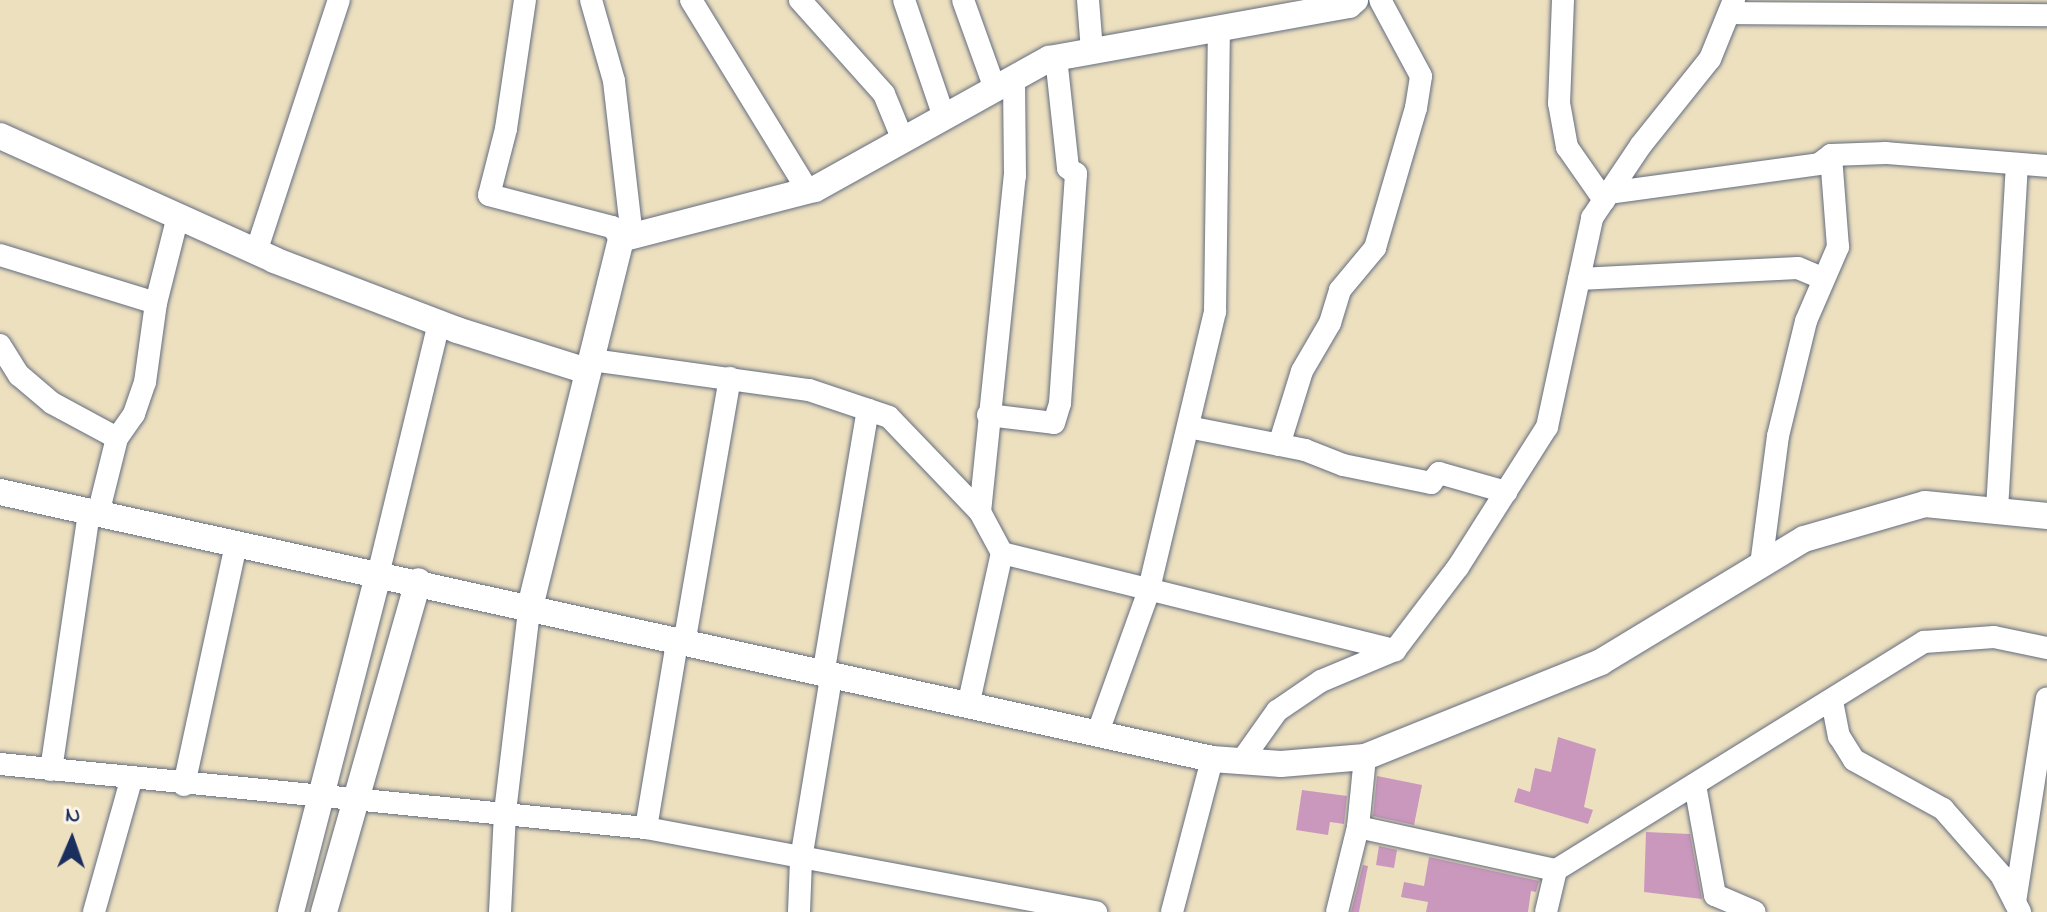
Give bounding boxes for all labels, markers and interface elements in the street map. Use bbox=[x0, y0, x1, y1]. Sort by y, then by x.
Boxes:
north arrow bbox=[32, 800, 112, 880]
text: N bbox=[65, 800, 81, 832]

